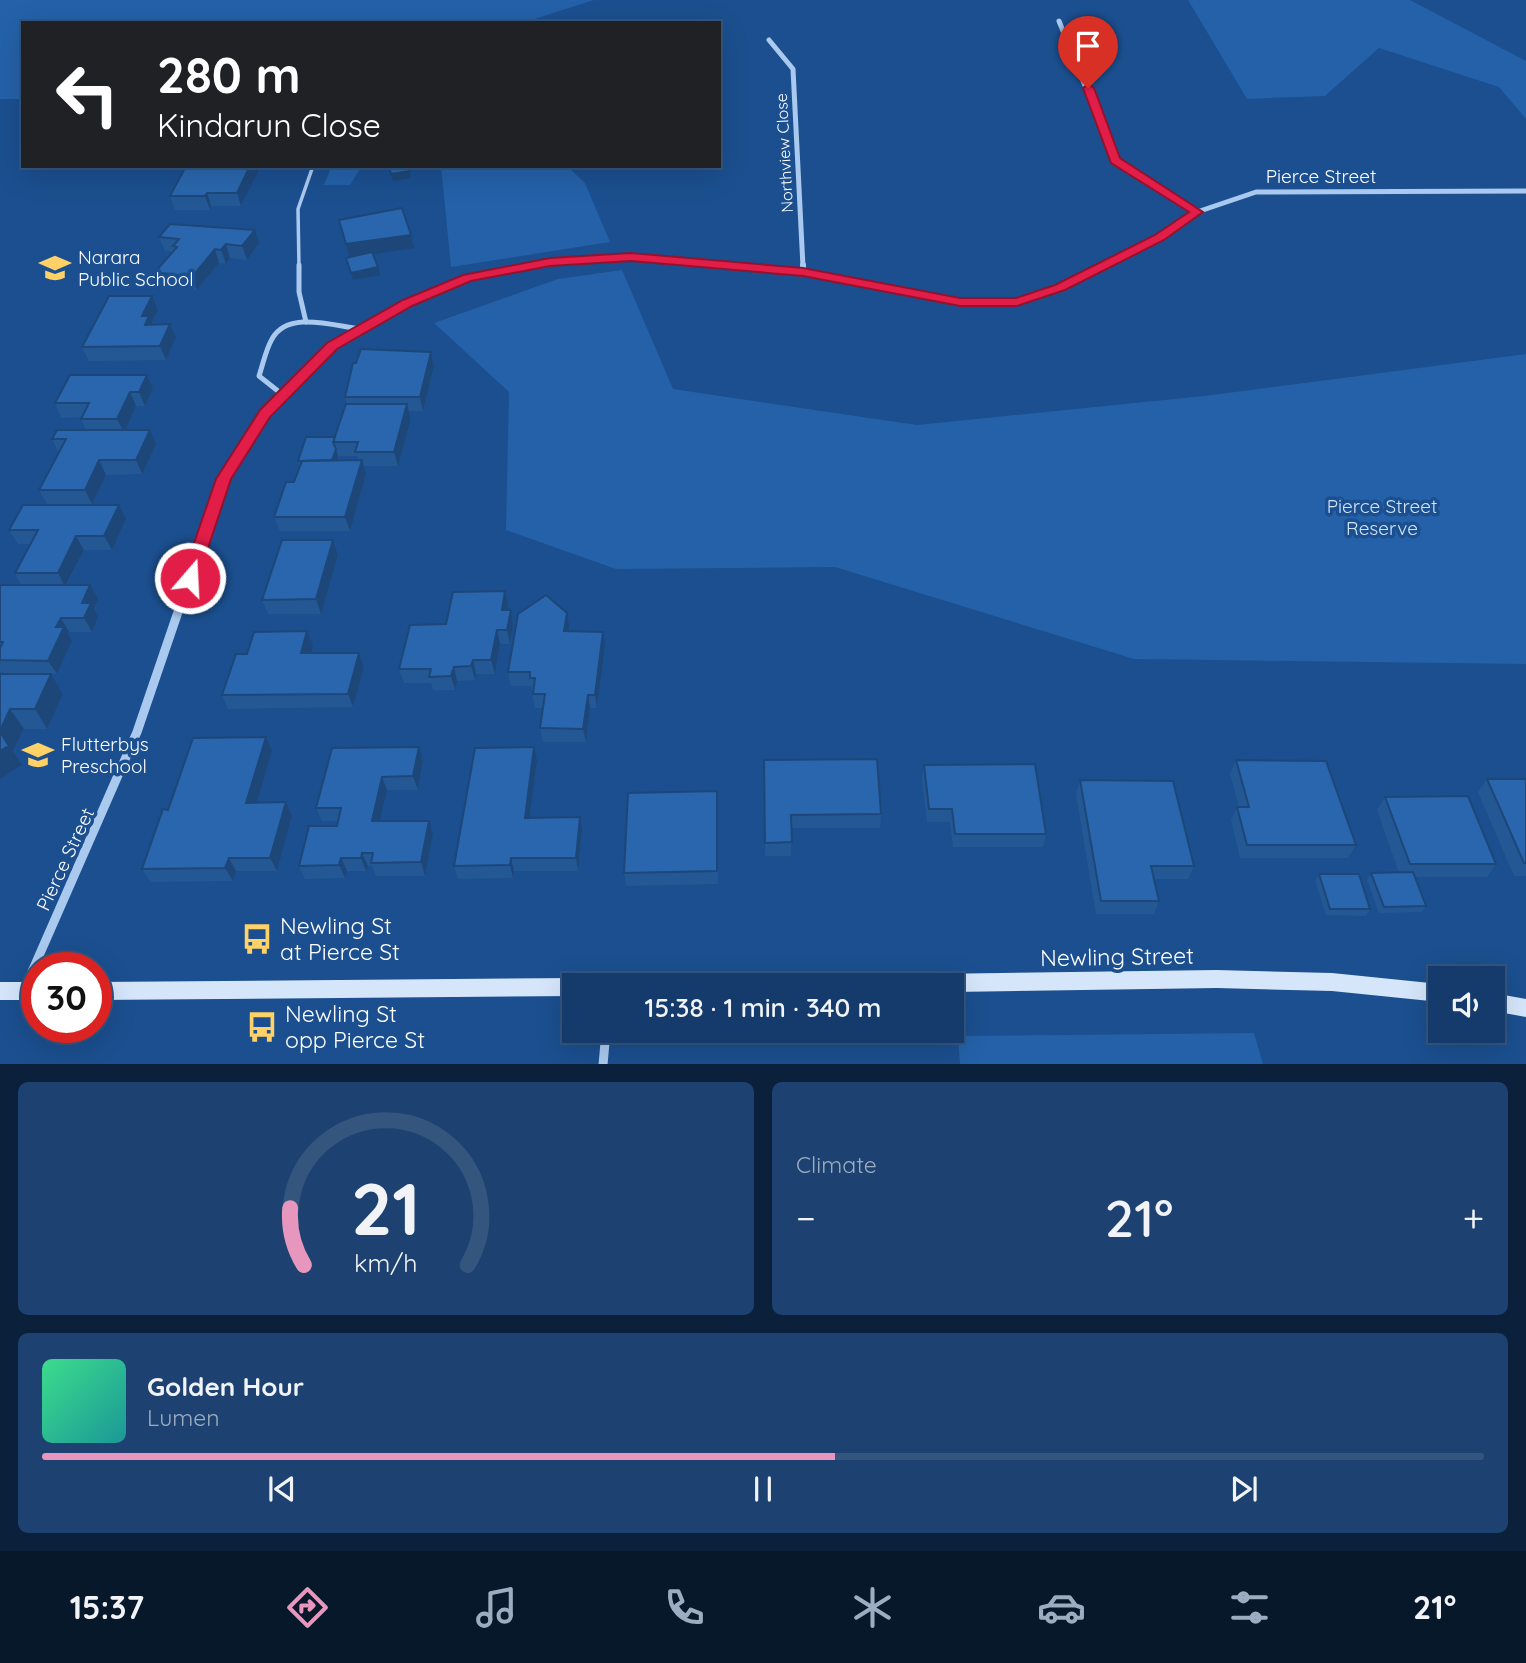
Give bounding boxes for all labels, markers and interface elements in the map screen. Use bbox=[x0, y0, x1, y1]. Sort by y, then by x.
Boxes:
pin bbox=[1058, 16, 1118, 88]
icon: arrive bbox=[1069, 27, 1107, 65]
text: 280 m bbox=[157, 44, 301, 105]
icon: left bbox=[42, 49, 133, 140]
street label: Northview Close bbox=[771, 93, 797, 213]
text: Kindarun Close bbox=[157, 105, 381, 145]
street label: Pierce Street bbox=[1266, 164, 1376, 188]
place label: Narara Public School bbox=[78, 245, 194, 291]
school or university icon: Narara Public School bbox=[38, 251, 72, 285]
park label: Pierce Street Reserve bbox=[1327, 494, 1437, 540]
position arrow bbox=[153, 541, 227, 615]
place label: Flutterbys Preschool bbox=[61, 732, 149, 778]
school or university icon: Flutterbys Preschool bbox=[21, 738, 55, 772]
street label: Pierce Street bbox=[31, 804, 99, 914]
place label: Newling St at Pierce St bbox=[280, 911, 400, 966]
bus stop icon: Newling St at Pierce St bbox=[240, 922, 274, 956]
street label: Newling Street bbox=[1040, 941, 1194, 972]
speed limit sign: 30 bbox=[21, 952, 112, 1043]
map controls bbox=[1428, 966, 1505, 1043]
button: sound bbox=[1428, 966, 1505, 1043]
text: 15:38 · 1 min · 340 m bbox=[645, 991, 881, 1024]
place label: Newling St opp Pierce St bbox=[285, 999, 425, 1054]
bus stop icon: Newling St opp Pierce St bbox=[245, 1010, 279, 1044]
text: Climate bbox=[796, 1150, 877, 1179]
text: 21 bbox=[351, 1162, 421, 1253]
text: 21° bbox=[1105, 1185, 1173, 1250]
text: − bbox=[796, 1194, 816, 1242]
text: + bbox=[1463, 1194, 1484, 1242]
text: km/h bbox=[354, 1246, 418, 1277]
text: Golden Hour bbox=[147, 1370, 304, 1403]
text: Lumen bbox=[147, 1403, 220, 1432]
icon: previous bbox=[263, 1470, 301, 1508]
icon: pause bbox=[744, 1470, 782, 1508]
icon: next bbox=[1225, 1470, 1263, 1508]
icon: directions bbox=[283, 1583, 332, 1632]
icon: music bbox=[472, 1583, 521, 1632]
icon: phone bbox=[660, 1583, 709, 1632]
icon: climate bbox=[848, 1583, 897, 1632]
icon: car bbox=[1037, 1583, 1086, 1632]
icon: filters bbox=[1225, 1583, 1274, 1632]
text: 15:37 bbox=[70, 1587, 144, 1627]
text: 21° bbox=[1413, 1587, 1456, 1627]

